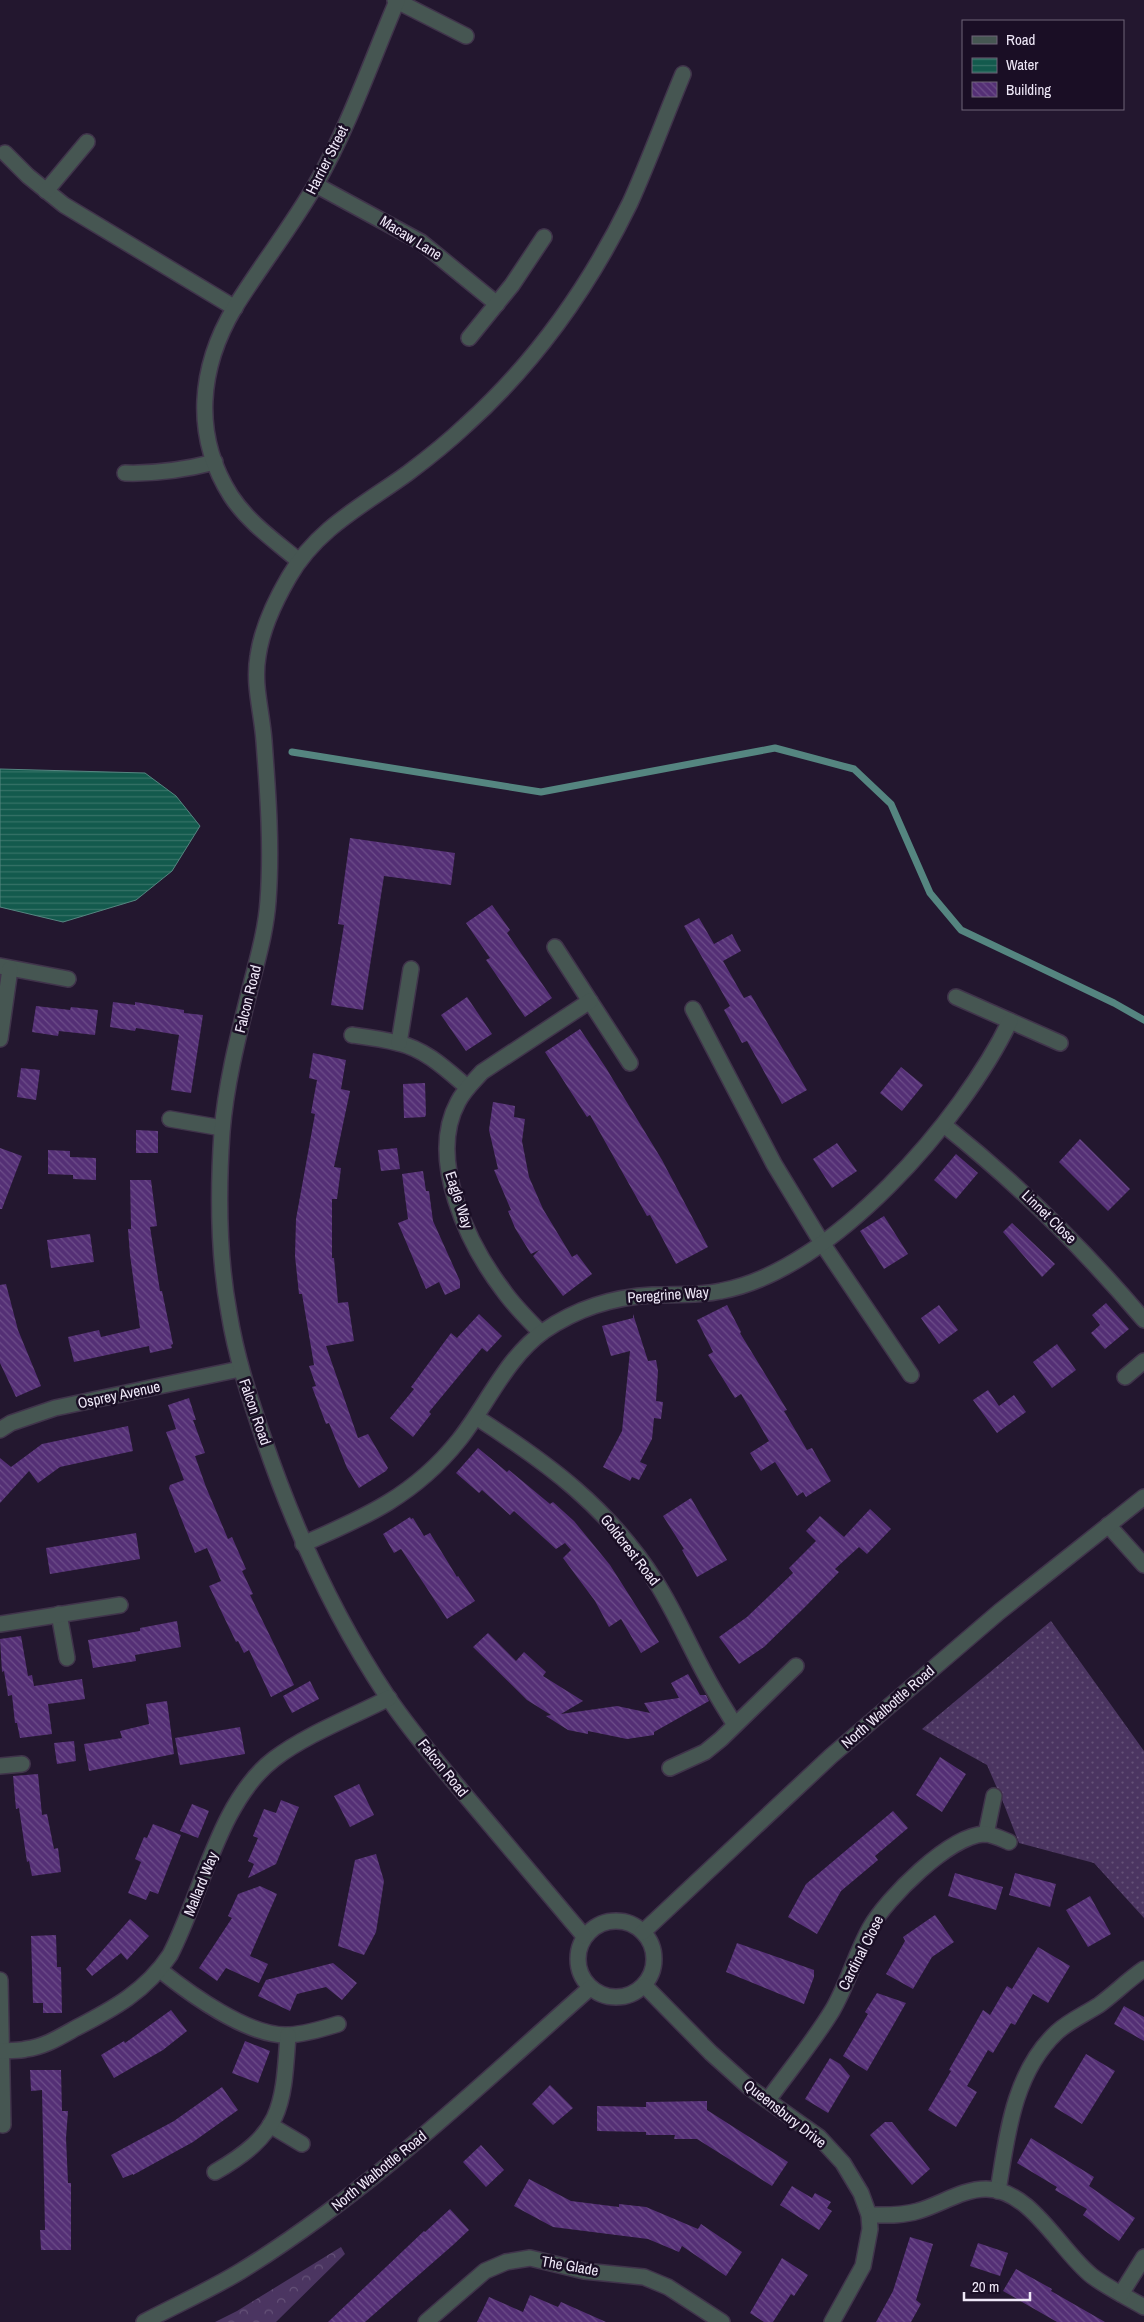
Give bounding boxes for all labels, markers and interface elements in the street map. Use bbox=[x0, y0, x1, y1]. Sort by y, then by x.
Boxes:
legend bbox=[962, 20, 1124, 110]
text: Road bbox=[1006, 29, 1035, 50]
text: Water bbox=[1006, 54, 1038, 75]
text: Building bbox=[1006, 79, 1051, 100]
street label: Harrier Street bbox=[300, 121, 353, 198]
street label: Macaw Lane bbox=[376, 210, 447, 265]
street label: Falcon Road bbox=[229, 963, 266, 1035]
street label: Eagle Way bbox=[440, 1169, 479, 1232]
street label: Linnet Close bbox=[1017, 1185, 1082, 1248]
street label: Peregrine Way bbox=[627, 1281, 710, 1308]
street label: Osprey Avenue bbox=[76, 1375, 162, 1414]
street label: Falcon Road bbox=[234, 1376, 277, 1448]
street label: Goldcrest Road bbox=[596, 1510, 665, 1590]
street label: North Walbottle Road bbox=[837, 1660, 939, 1753]
street label: Falcon Road bbox=[413, 1734, 473, 1801]
street label: Mallard Way bbox=[178, 1848, 223, 1919]
street label: Cardinal Close bbox=[833, 1912, 888, 1994]
street label: Queensbury Drive bbox=[740, 2075, 831, 2153]
street label: North Walbottle Road bbox=[327, 2126, 431, 2216]
street label: The Glade bbox=[540, 2250, 600, 2281]
scale bar bbox=[964, 2270, 1030, 2302]
text: 20 m bbox=[972, 2276, 999, 2297]

